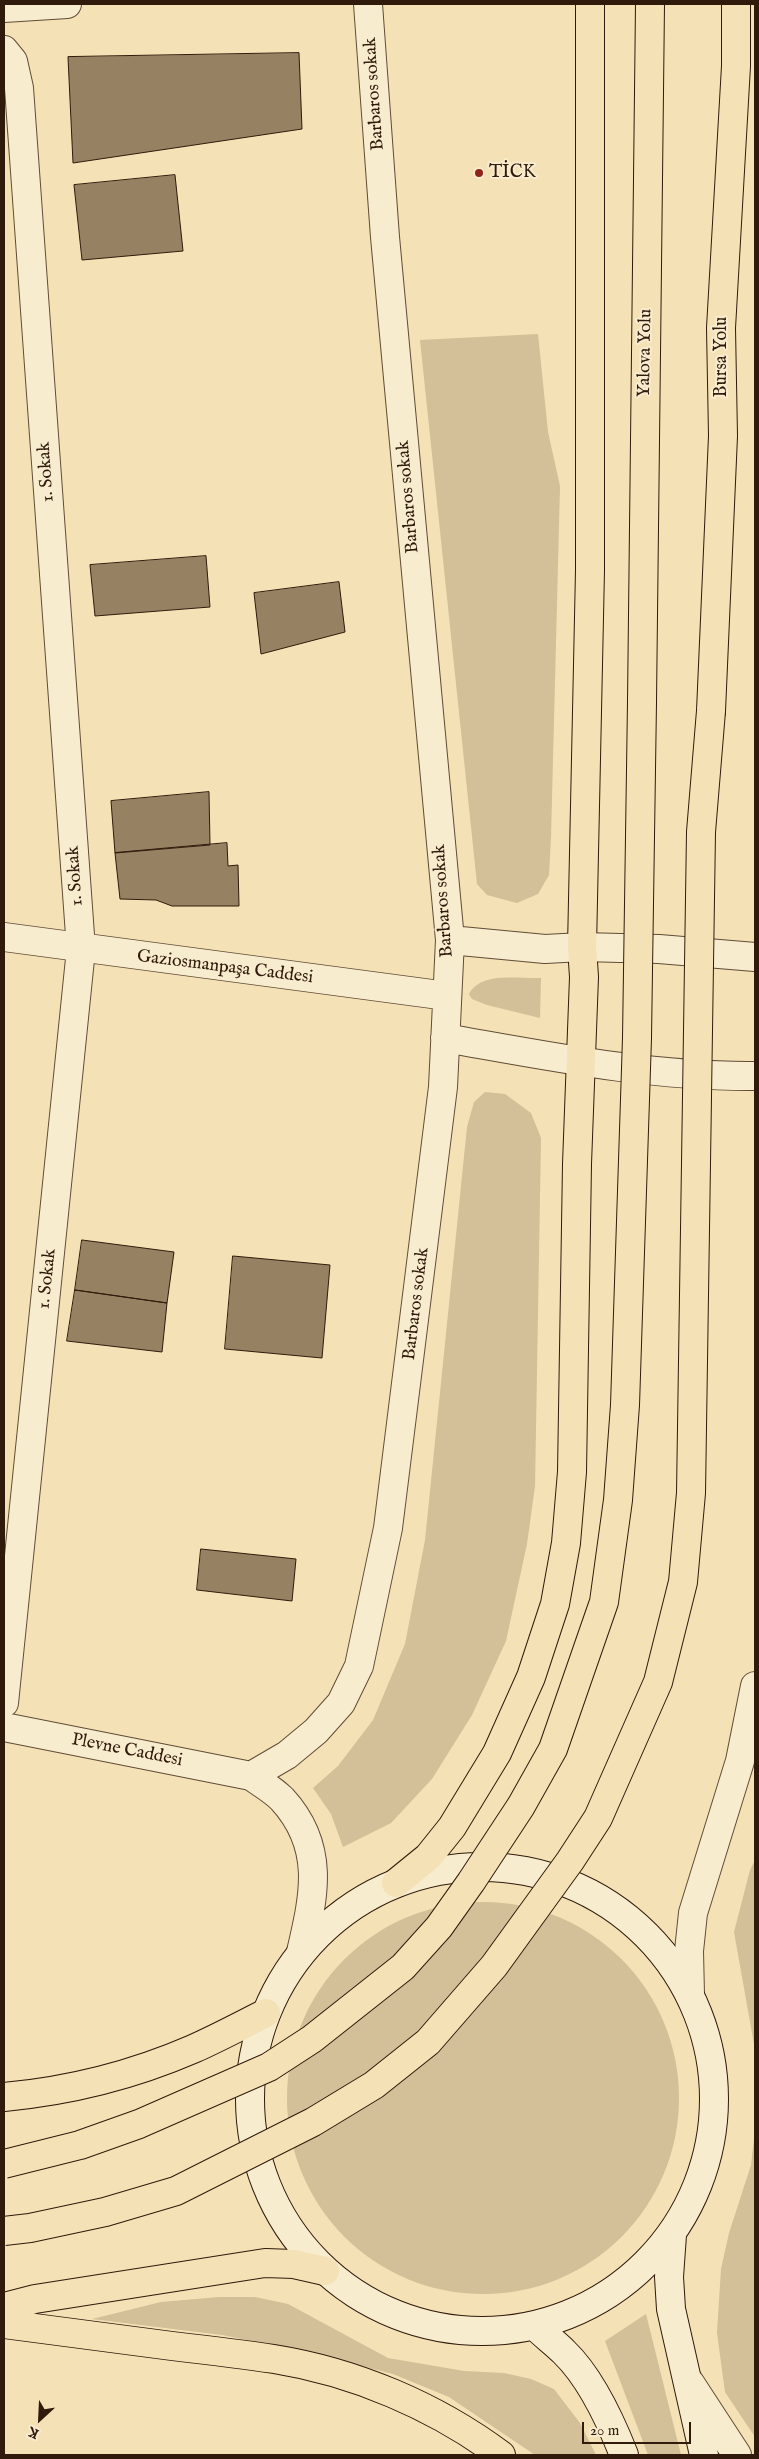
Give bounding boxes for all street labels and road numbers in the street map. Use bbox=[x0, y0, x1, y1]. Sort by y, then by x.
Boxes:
street label: Barbaros sokak bbox=[360, 37, 390, 151]
street label: Yalova Yolu bbox=[634, 309, 658, 397]
street label: Bursa Yolu bbox=[711, 317, 733, 397]
street label: Barbaros sokak bbox=[393, 440, 425, 554]
street label: 1. Sokak bbox=[34, 441, 60, 503]
street label: Barbaros sokak bbox=[429, 844, 459, 958]
street label: 1. Sokak bbox=[63, 845, 89, 907]
street label: Gaziosmanpaşa Caddesi bbox=[136, 946, 314, 990]
street label: Barbaros sokak bbox=[399, 1246, 435, 1362]
street label: 1. Sokak bbox=[34, 1248, 62, 1310]
street label: Plevne Caddesi bbox=[70, 1730, 184, 1772]

